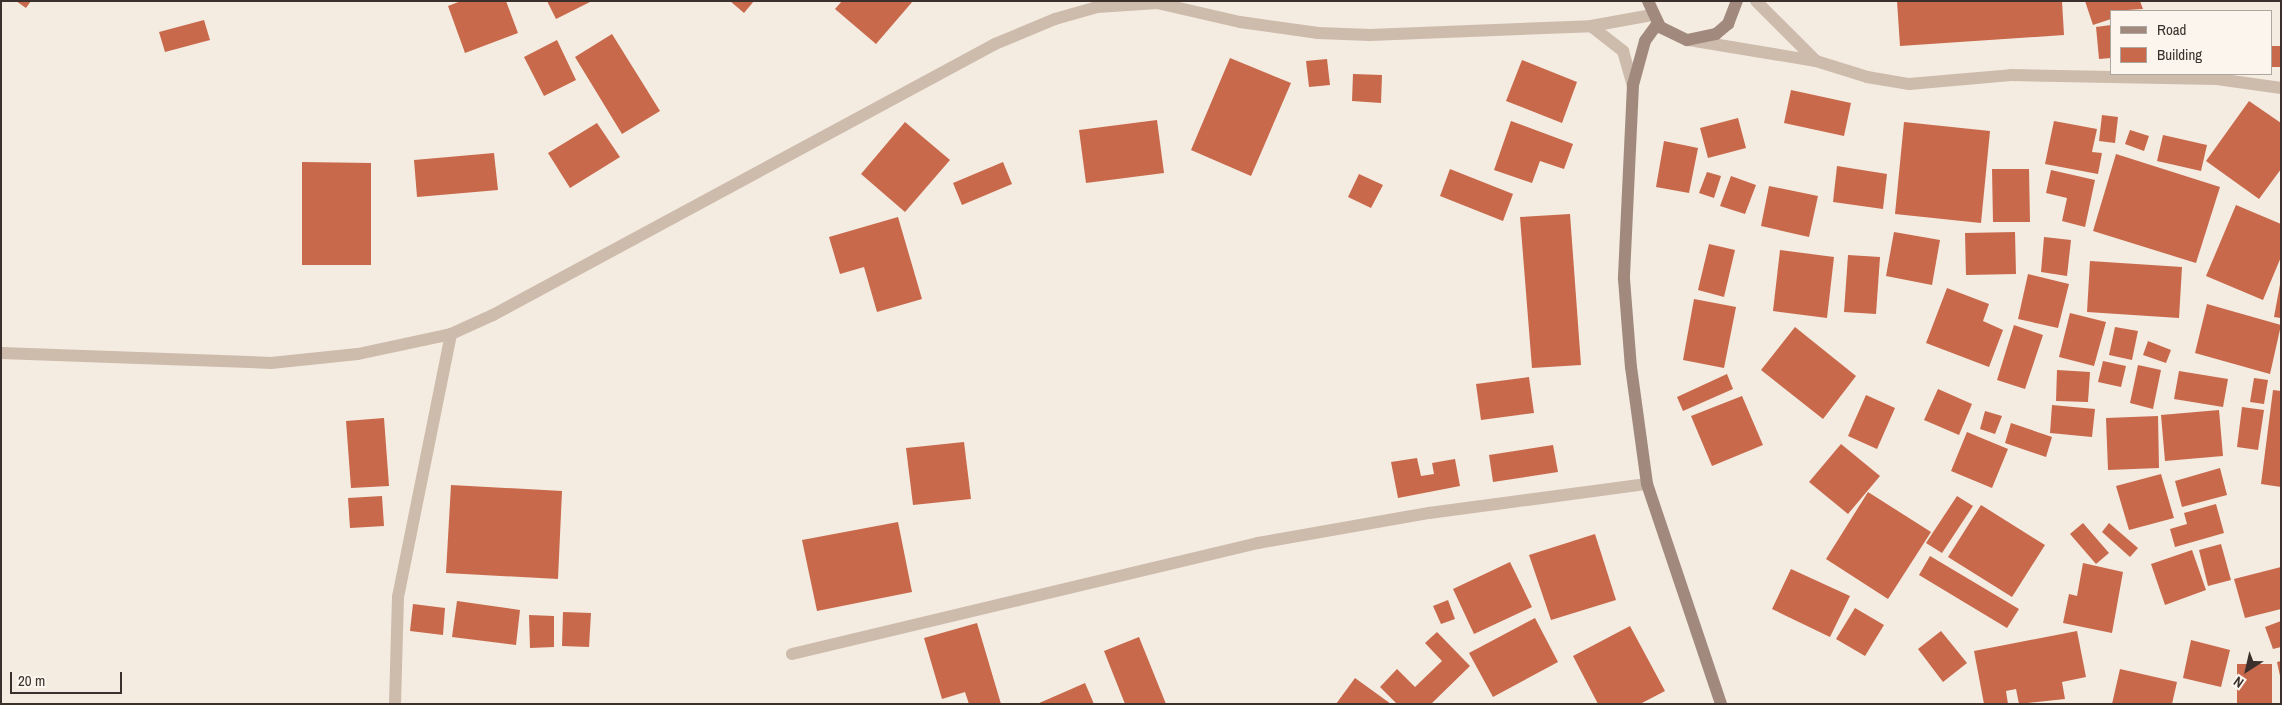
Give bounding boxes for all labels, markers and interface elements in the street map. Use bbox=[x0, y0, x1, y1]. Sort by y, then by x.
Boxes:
legend bbox=[2110, 10, 2272, 75]
text: Road bbox=[2157, 19, 2186, 40]
text: Building bbox=[2157, 44, 2202, 65]
north arrow bbox=[2222, 645, 2272, 695]
scale bar bbox=[12, 662, 125, 694]
text: 20 m bbox=[18, 670, 45, 691]
text: N bbox=[2230, 673, 2247, 692]

